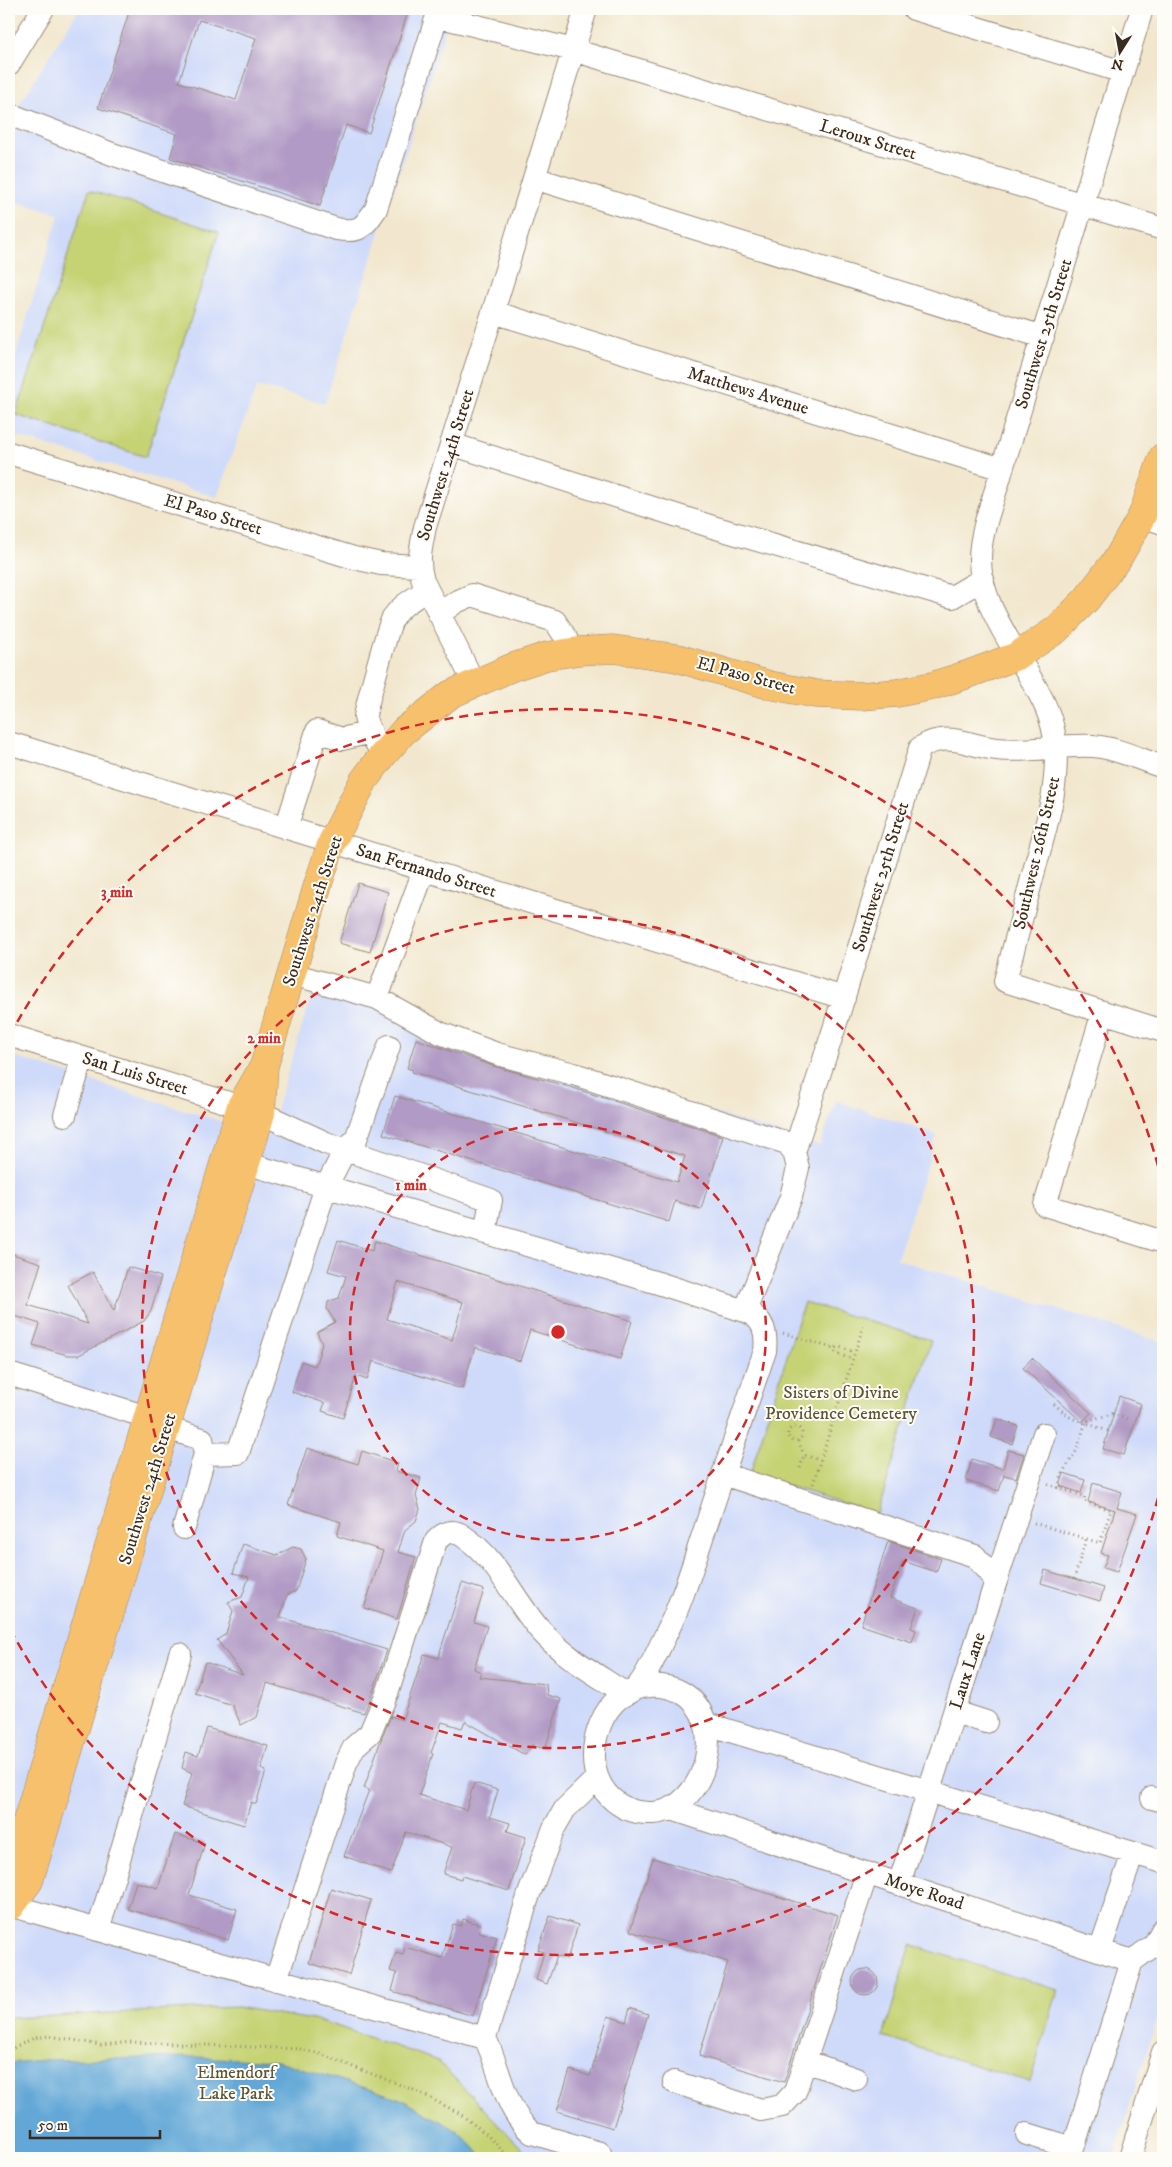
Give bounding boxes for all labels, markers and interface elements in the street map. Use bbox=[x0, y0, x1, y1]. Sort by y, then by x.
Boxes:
north arrow bbox=[1094, 28, 1144, 78]
text: N bbox=[1110, 54, 1125, 74]
street label: Leroux Street bbox=[817, 115, 919, 165]
street label: Southwest 25th Street bbox=[1011, 256, 1077, 412]
street label: Matthews Avenue bbox=[685, 362, 811, 420]
street label: Southwest 24th Street bbox=[412, 386, 480, 543]
street label: El Paso Street bbox=[161, 490, 265, 540]
street label: El Paso Street bbox=[694, 652, 798, 700]
street label: Southwest 26th Street bbox=[1009, 774, 1065, 932]
street label: Southwest 25th Street bbox=[848, 799, 914, 955]
street label: Southwest 24th Street bbox=[278, 833, 348, 989]
street label: San Fernando Street bbox=[353, 839, 499, 903]
text: 3 min bbox=[101, 883, 133, 902]
text: 2 min bbox=[247, 1029, 281, 1048]
street label: San Luis Street bbox=[80, 1048, 191, 1101]
text: 1 min bbox=[395, 1176, 427, 1195]
centre of rings bbox=[549, 1323, 567, 1341]
park label: Sisters of Divine Providence Cemetery bbox=[765, 1382, 918, 1425]
street label: Southwest 24th Street bbox=[114, 1410, 182, 1567]
street label: Laux Lane bbox=[945, 1630, 991, 1712]
street label: Moye Road bbox=[882, 1869, 966, 1915]
park label: Elmendorf Lake Park bbox=[197, 2062, 279, 2105]
scale bar bbox=[30, 2107, 160, 2139]
text: 50 m bbox=[38, 2116, 68, 2135]

